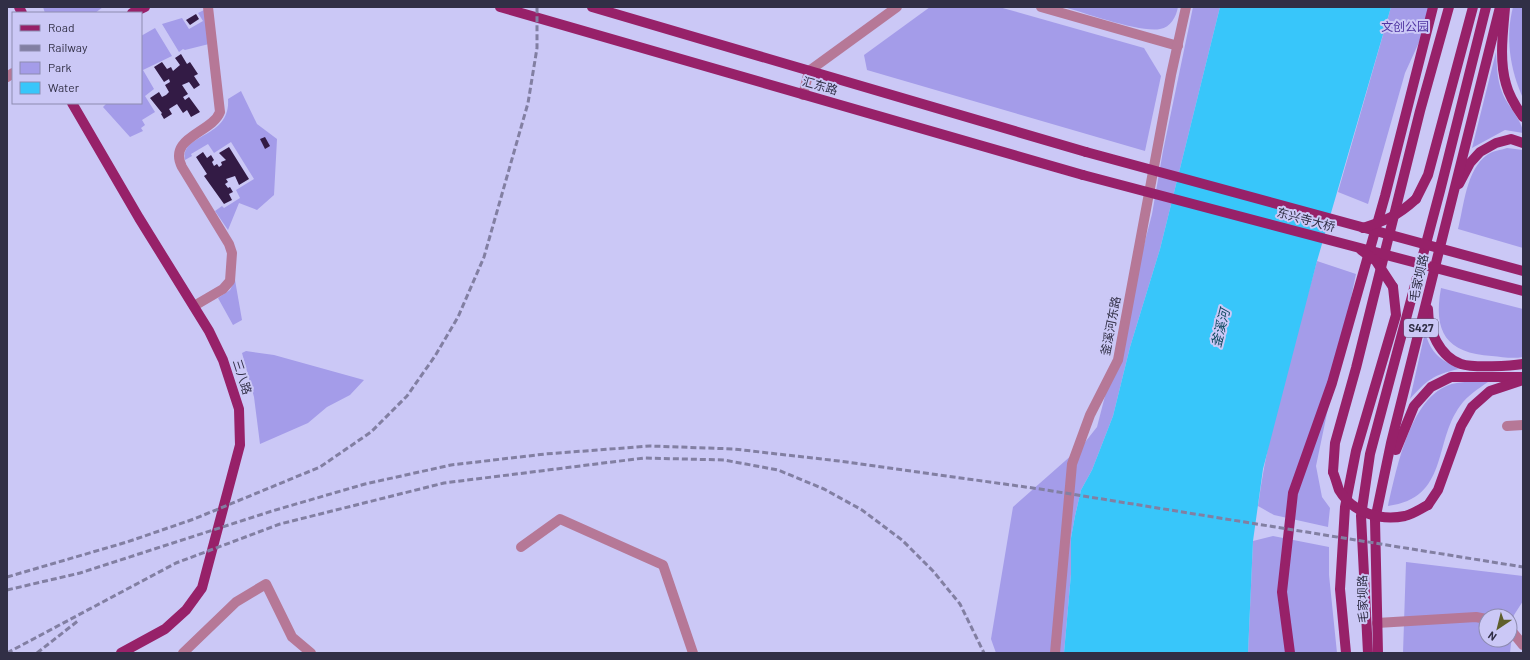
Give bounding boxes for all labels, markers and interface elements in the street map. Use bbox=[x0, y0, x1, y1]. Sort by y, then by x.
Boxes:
legend bbox=[12, 12, 142, 104]
park label: 文创公园 bbox=[1381, 19, 1429, 33]
text: Road bbox=[48, 20, 75, 34]
text: Railway bbox=[48, 40, 88, 54]
text: Park bbox=[48, 60, 72, 74]
street label: 汇东路 bbox=[801, 73, 840, 97]
text: Water bbox=[48, 80, 80, 94]
street label: 东兴寺大桥 bbox=[1275, 205, 1337, 234]
street label: 毛家坝路 bbox=[1406, 253, 1430, 303]
street label: 釜溪河东路 bbox=[1097, 295, 1123, 357]
water label: 釜溪河 bbox=[1208, 304, 1233, 349]
road number: S427 bbox=[1404, 319, 1438, 337]
street label: 三八路 bbox=[231, 357, 255, 396]
street label: 毛家坝路 bbox=[1355, 575, 1369, 623]
north arrow bbox=[1478, 608, 1518, 648]
text: N bbox=[1485, 629, 1499, 644]

